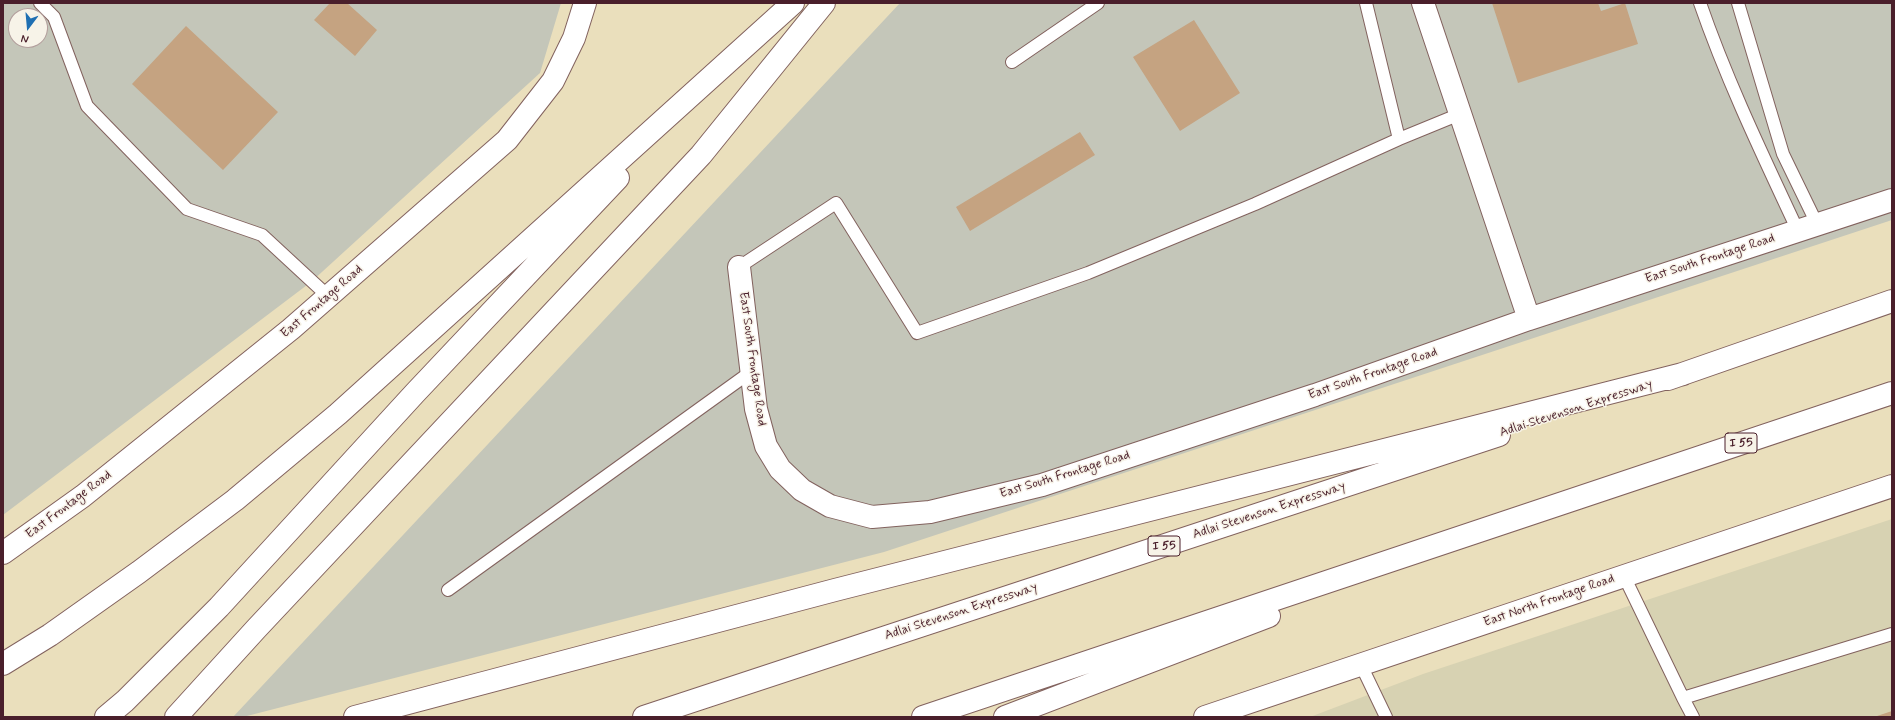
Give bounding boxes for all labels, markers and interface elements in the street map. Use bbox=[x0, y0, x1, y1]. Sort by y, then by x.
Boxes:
north arrow bbox=[8, 8, 48, 48]
text: N bbox=[20, 31, 30, 46]
street label: East South Frontage Road bbox=[1643, 231, 1777, 287]
street label: East Frontage Road bbox=[278, 262, 366, 342]
street label: East South Frontage Road bbox=[735, 291, 769, 427]
street label: East South Frontage Road bbox=[1306, 345, 1440, 403]
street label: Adlai Stevenson Expressway bbox=[1498, 377, 1654, 441]
road number: I 55 bbox=[1725, 433, 1757, 453]
street label: East South Frontage Road bbox=[998, 448, 1132, 502]
street label: East Frontage Road bbox=[23, 468, 115, 542]
street label: Adlai Stevenson Expressway bbox=[1191, 479, 1347, 543]
road number: I 55 bbox=[1148, 536, 1180, 556]
street label: East North Frontage Road bbox=[1482, 571, 1616, 631]
street label: Adlai Stevenson Expressway bbox=[883, 580, 1039, 644]

